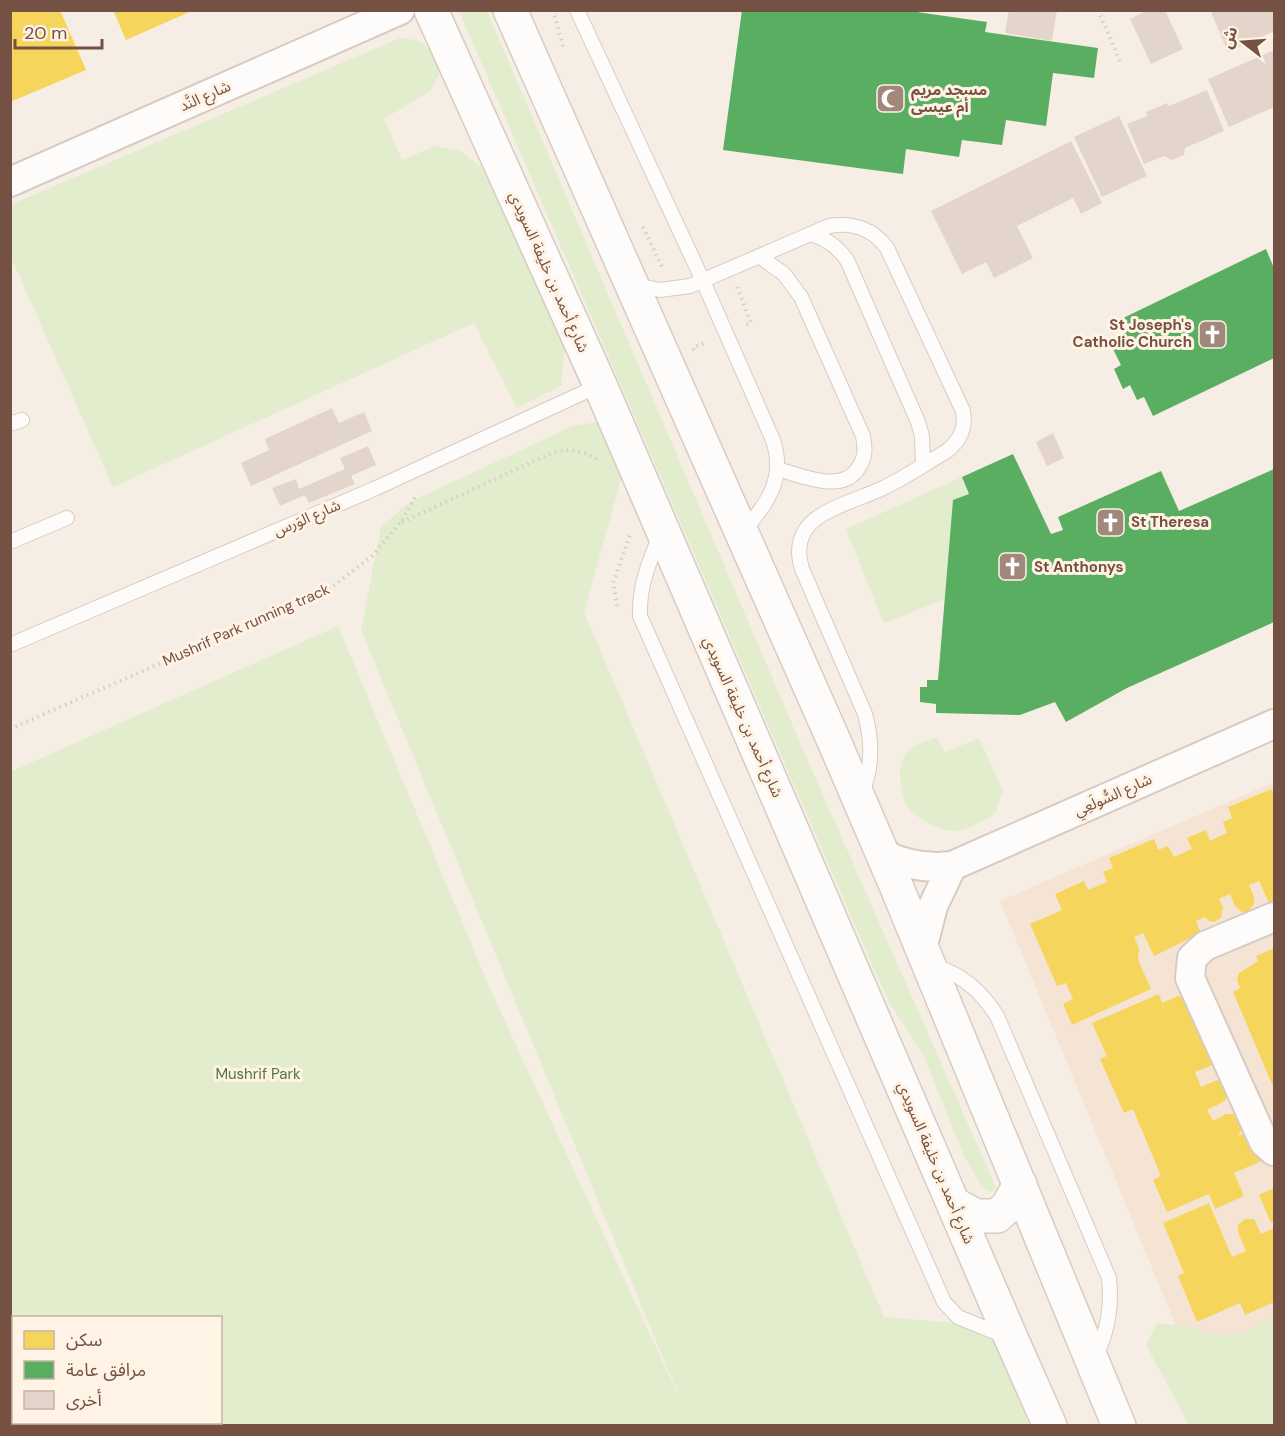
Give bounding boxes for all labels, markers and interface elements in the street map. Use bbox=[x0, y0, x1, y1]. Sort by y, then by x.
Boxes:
scale bar bbox=[15, 12, 102, 50]
north arrow bbox=[1213, 12, 1273, 72]
text: 20 m bbox=[24, 21, 67, 45]
text: ش bbox=[1216, 24, 1242, 51]
street label: شارع النَّد bbox=[176, 76, 235, 118]
place label: مسجد مريم أم عيسى bbox=[911, 80, 987, 118]
mosque icon: مسجد مريم أم عيسى bbox=[874, 83, 906, 115]
street label: شارع أحمد بن خليفة السويدي bbox=[503, 188, 594, 357]
place label: St Joseph's Catholic Church bbox=[1073, 315, 1192, 352]
church icon: St Joseph's Catholic Church bbox=[1197, 318, 1229, 350]
street label: شارع الوَرس bbox=[270, 495, 345, 543]
church icon: St Theresa bbox=[1094, 506, 1126, 538]
place label: St Theresa bbox=[1131, 512, 1209, 532]
church icon: St Anthonys bbox=[997, 551, 1029, 583]
place label: St Anthonys bbox=[1034, 557, 1124, 577]
street label: Mushrif Park running track bbox=[159, 579, 333, 671]
street label: شارع أحمد بن خليفة السويدي bbox=[697, 633, 788, 802]
street label: شارع السُّولَعِي bbox=[1071, 769, 1156, 823]
park label: Mushrif Park bbox=[215, 1064, 301, 1084]
street label: شارع أحمد بن خليفة السويدي bbox=[891, 1079, 979, 1248]
legend bbox=[12, 1316, 222, 1424]
text: سكن bbox=[66, 1328, 102, 1352]
text: مرافق عامة bbox=[66, 1358, 146, 1382]
text: أخرى bbox=[66, 1388, 102, 1412]

